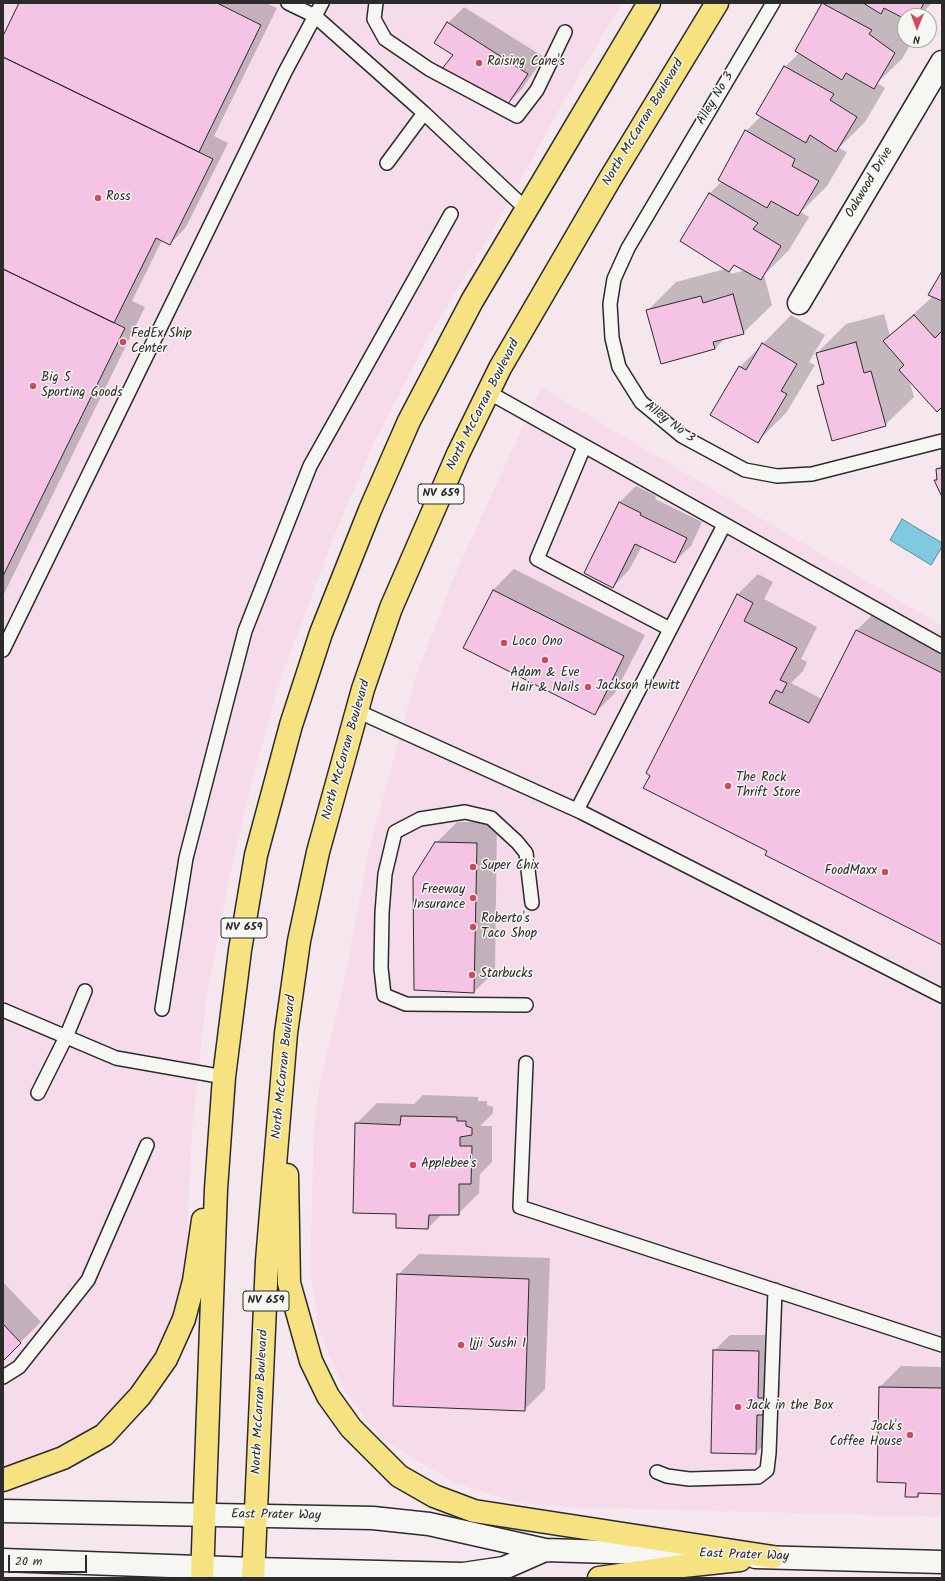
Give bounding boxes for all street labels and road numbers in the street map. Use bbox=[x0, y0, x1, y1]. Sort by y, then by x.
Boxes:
street label: North McCarran Boulevard bbox=[600, 57, 688, 189]
street label: Alley No 3 bbox=[694, 70, 738, 128]
street label: Oakwood Drive bbox=[843, 145, 897, 221]
street label: North McCarran Boulevard bbox=[444, 337, 524, 473]
street label: Alley No 3 bbox=[641, 399, 697, 447]
road number: NV 659 bbox=[418, 484, 464, 504]
street label: North McCarran Boulevard bbox=[320, 678, 374, 822]
road number: NV 659 bbox=[221, 918, 267, 938]
street label: North McCarran Boulevard bbox=[270, 994, 300, 1140]
road number: NV 659 bbox=[243, 1291, 289, 1311]
street label: North McCarran Boulevard bbox=[249, 1329, 273, 1475]
street label: East Prater Way bbox=[231, 1507, 321, 1525]
street label: East Prater Way bbox=[699, 1547, 789, 1565]

